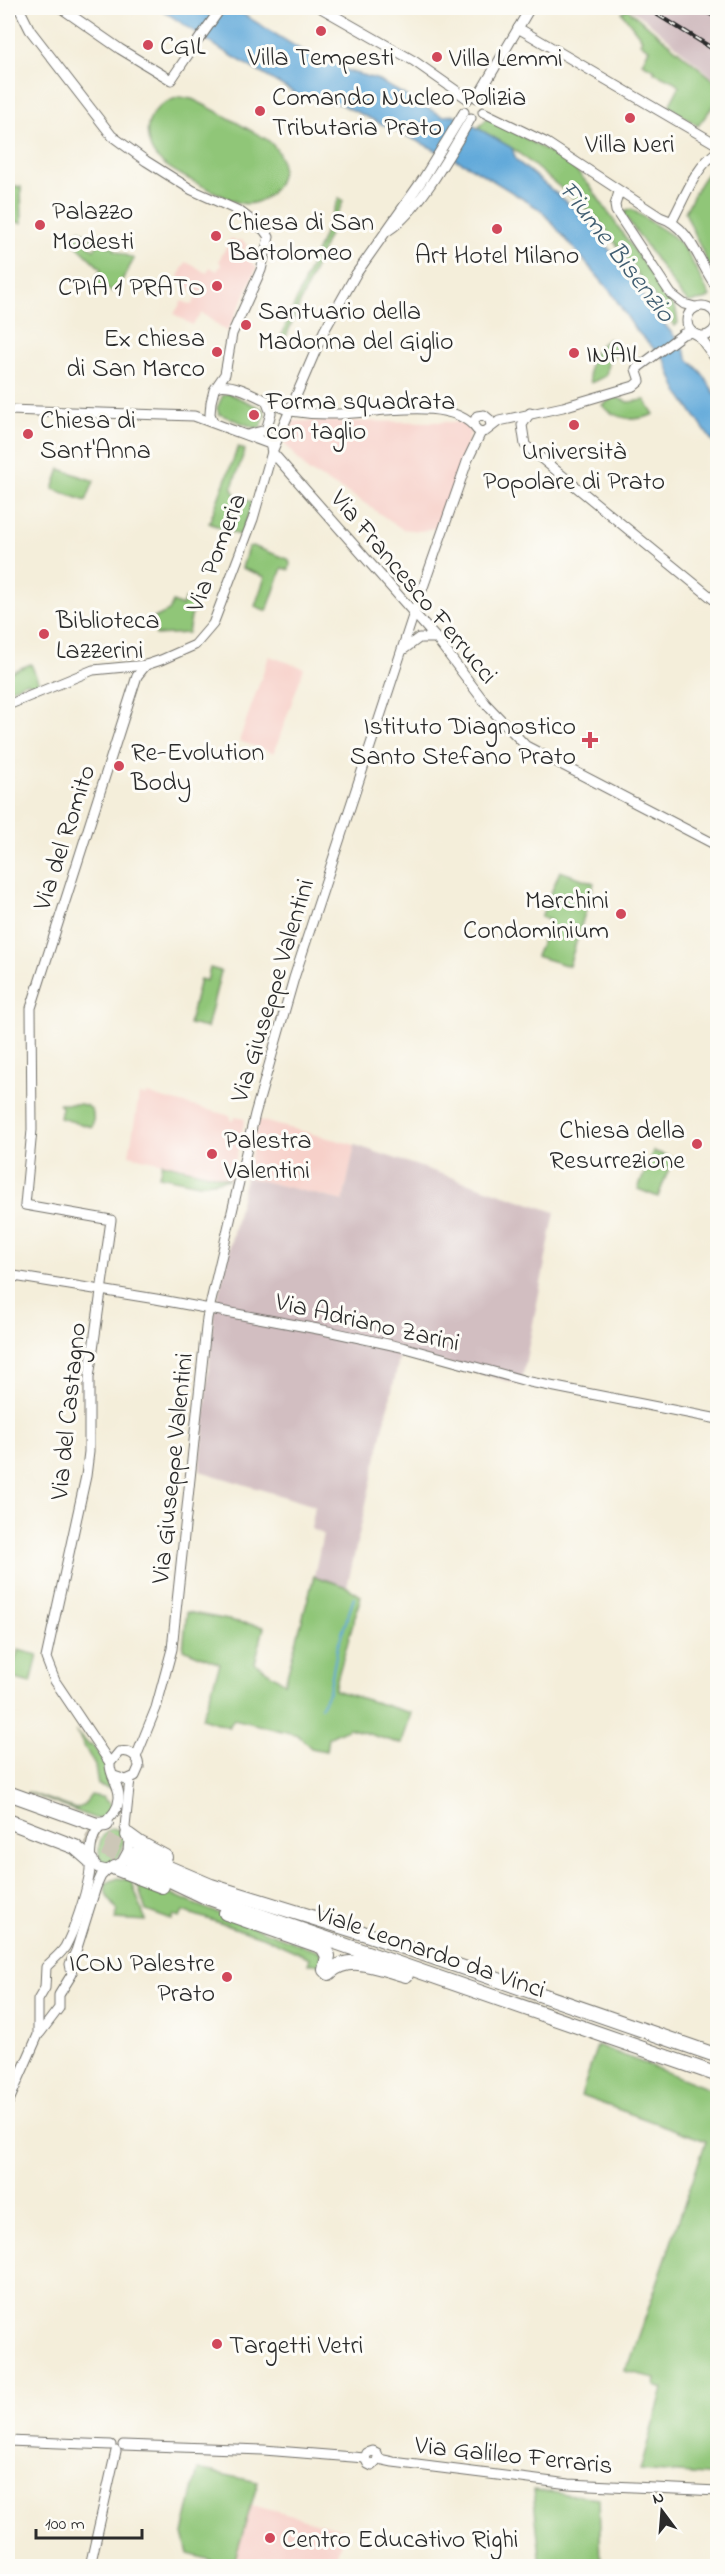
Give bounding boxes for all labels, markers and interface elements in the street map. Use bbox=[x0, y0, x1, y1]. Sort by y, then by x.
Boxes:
marker: Villa Tempesti bbox=[314, 24, 328, 38]
place label: CGIL bbox=[160, 29, 206, 67]
marker: CGIL bbox=[141, 38, 155, 52]
place label: Villa Tempesti bbox=[247, 40, 394, 78]
place label: Villa Lemmi bbox=[448, 41, 563, 79]
marker: Villa Lemmi bbox=[430, 50, 444, 64]
place label: Comando Nucleo Polizia Tributaria Prato bbox=[272, 80, 526, 148]
marker: Comando Nucleo Polizia Tributaria Prato bbox=[253, 104, 267, 118]
marker: Villa Neri bbox=[623, 111, 637, 125]
place label: Villa Neri bbox=[584, 127, 675, 165]
water label: Fiume Bisenzio bbox=[548, 174, 684, 332]
place label: Palazzo Modesti bbox=[52, 194, 134, 262]
place label: Chiesa di San Bartolomeo bbox=[227, 205, 374, 273]
marker: Palazzo Modesti bbox=[33, 218, 47, 232]
marker: Art Hotel Milano bbox=[490, 222, 504, 236]
marker: Chiesa di San Bartolomeo bbox=[209, 229, 223, 243]
place label: Art Hotel Milano bbox=[415, 238, 579, 276]
place label: CPIA 1 PRATO bbox=[58, 270, 205, 308]
marker: CPIA 1 PRATO bbox=[210, 279, 224, 293]
place label: Santuario della Madonna del Giglio bbox=[258, 294, 453, 362]
marker: Santuario della Madonna del Giglio bbox=[239, 318, 253, 332]
place label: Ex chiesa di San Marco bbox=[66, 321, 205, 389]
place label: INAIL bbox=[586, 337, 642, 375]
marker: Ex chiesa di San Marco bbox=[210, 345, 224, 359]
marker: INAIL bbox=[567, 346, 581, 360]
place label: Forma squadrata con taglio bbox=[265, 384, 455, 452]
place label: Chiesa di Sant'Anna bbox=[40, 403, 151, 471]
marker: Forma squadrata con taglio bbox=[247, 408, 261, 422]
marker: Università Popolare di Prato bbox=[567, 418, 581, 432]
marker: Chiesa di Sant'Anna bbox=[21, 427, 35, 441]
place label: Università Popolare di Prato bbox=[483, 434, 665, 502]
street label: Via Francesco Ferrucci bbox=[319, 482, 506, 693]
street label: Via Pomeria bbox=[177, 488, 258, 619]
place label: Biblioteca Lazzerini bbox=[55, 603, 160, 671]
marker: Biblioteca Lazzerini bbox=[37, 627, 51, 641]
place label: Istituto Diagnostico Santo Stefano Prato bbox=[350, 709, 576, 777]
marker: Istituto Diagnostico Santo Stefano Prato bbox=[581, 731, 599, 749]
place label: Re-Evolution Body bbox=[130, 735, 264, 803]
marker: Re-Evolution Body bbox=[112, 759, 126, 773]
street label: Via del Romito bbox=[24, 760, 107, 917]
street label: Via Giuseppe Valentini bbox=[222, 874, 326, 1108]
place label: Marchini Condominium bbox=[463, 883, 609, 951]
marker: Marchini Condominium bbox=[614, 907, 628, 921]
place label: Chiesa della Resurrezione bbox=[550, 1113, 685, 1181]
place label: Palestra Valentini bbox=[223, 1123, 312, 1191]
marker: Chiesa della Resurrezione bbox=[690, 1137, 704, 1151]
marker: Palestra Valentini bbox=[205, 1147, 219, 1161]
street label: Via Adriano Zarini bbox=[270, 1284, 463, 1364]
street label: Via del Castagno bbox=[42, 1321, 98, 1503]
street label: Via Giuseppe Valentini bbox=[143, 1351, 205, 1587]
street label: Viale Leonardo da Vinci bbox=[309, 1895, 550, 2010]
place label: ICON Palestre Prato bbox=[69, 1946, 215, 2014]
marker: ICON Palestre Prato bbox=[220, 1970, 234, 1984]
place label: Targetti Vetri bbox=[229, 2328, 363, 2366]
marker: Targetti Vetri bbox=[210, 2337, 224, 2351]
street label: Via Galileo Ferraris bbox=[412, 2428, 615, 2486]
north arrow bbox=[632, 2481, 692, 2541]
text: N bbox=[650, 2485, 667, 2512]
scale bar bbox=[36, 2502, 142, 2540]
text: 100 m bbox=[45, 2512, 85, 2538]
place label: Centro Educativo Righi bbox=[282, 2522, 519, 2560]
marker: Centro Educativo Righi bbox=[263, 2531, 277, 2545]

